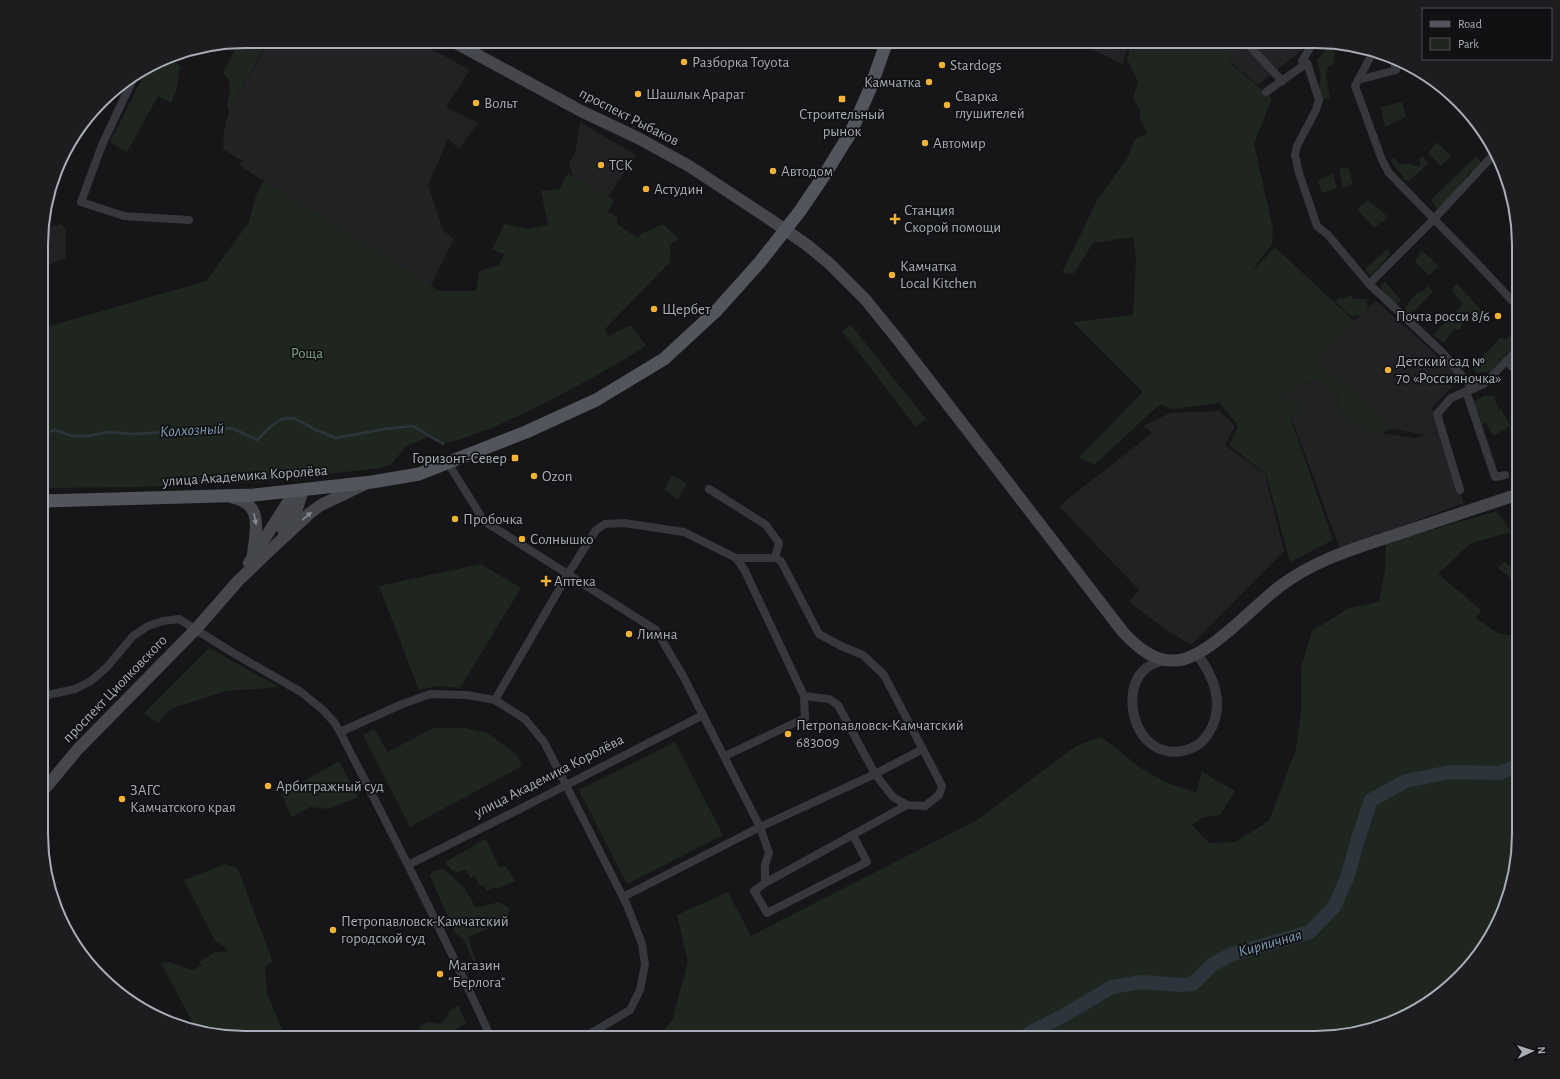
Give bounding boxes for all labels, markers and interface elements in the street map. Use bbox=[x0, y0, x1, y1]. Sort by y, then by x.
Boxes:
legend bbox=[1422, 8, 1552, 60]
text: Road bbox=[1458, 18, 1482, 30]
text: Park bbox=[1458, 38, 1479, 50]
place label: Разборка Toyota bbox=[692, 55, 789, 70]
marker: Разборка Toyota bbox=[679, 57, 689, 67]
place label: Stardogs bbox=[950, 58, 1001, 73]
marker: Stardogs bbox=[937, 60, 947, 70]
place label: Камчатка bbox=[864, 75, 921, 90]
marker: Камчатка bbox=[924, 77, 934, 87]
street label: проспект Рыбаков bbox=[577, 85, 681, 149]
place label: Шашлык Арарат bbox=[646, 87, 746, 102]
marker: Шашлык Арарат bbox=[633, 89, 643, 99]
place label: Сварка глушителей bbox=[955, 89, 1025, 121]
marker: Строительный рынок bbox=[837, 94, 847, 104]
place label: Вольт bbox=[484, 96, 518, 111]
marker: Вольт bbox=[471, 98, 481, 108]
marker: Сварка глушителей bbox=[942, 100, 952, 110]
place label: Строительный рынок bbox=[799, 107, 885, 139]
place label: Автомир bbox=[933, 136, 986, 151]
marker: Автомир bbox=[920, 138, 930, 148]
place label: ТСК bbox=[609, 158, 633, 173]
marker: ТСК bbox=[596, 160, 606, 170]
place label: Автодом bbox=[781, 164, 833, 179]
marker: Автодом bbox=[768, 166, 778, 176]
place label: Астудин bbox=[654, 182, 703, 197]
marker: Астудин bbox=[641, 184, 651, 194]
place label: Станция Скорой помощи bbox=[904, 203, 1001, 235]
marker: Станция Скорой помощи bbox=[889, 213, 901, 225]
place label: Камчатка Local Kitchen bbox=[900, 259, 977, 291]
marker: Камчатка Local Kitchen bbox=[887, 270, 897, 280]
place label: Щербет bbox=[662, 302, 711, 317]
marker: Щербет bbox=[649, 304, 659, 314]
place label: Почта росси 8/6 bbox=[1396, 309, 1490, 324]
marker: Почта росси 8/6 bbox=[1493, 311, 1503, 321]
park label: Роща bbox=[291, 346, 323, 361]
place label: Детский сад № 70 «Россияночка» bbox=[1396, 354, 1501, 386]
marker: Детский сад № 70 «Россияночка» bbox=[1383, 365, 1393, 375]
water label: Колхозный bbox=[159, 420, 225, 440]
place label: Горизонт-Север bbox=[412, 451, 507, 466]
marker: Горизонт-Север bbox=[510, 453, 520, 463]
street label: улица Академика Королёва bbox=[161, 463, 328, 489]
place label: Ozon bbox=[542, 469, 572, 484]
marker: Ozon bbox=[529, 471, 539, 481]
one-way arrow bbox=[253, 512, 259, 525]
one-way arrow bbox=[303, 512, 312, 521]
place label: Пробочка bbox=[463, 512, 523, 527]
marker: Пробочка bbox=[450, 514, 460, 524]
place label: Солнышко bbox=[530, 532, 593, 547]
marker: Солнышко bbox=[517, 534, 527, 544]
place label: Аптека bbox=[554, 574, 596, 589]
marker: Аптека bbox=[541, 576, 551, 586]
place label: Лимна bbox=[637, 627, 678, 642]
marker: Лимна bbox=[624, 629, 634, 639]
street label: проспект Циолковского bbox=[60, 632, 170, 746]
place label: Петропавловск-Камчатский 683009 bbox=[796, 718, 964, 750]
marker: Петропавловск-Камчатский 683009 bbox=[783, 729, 793, 739]
street label: улица Академика Королёва bbox=[471, 732, 626, 821]
place label: Арбитражный суд bbox=[276, 779, 384, 794]
marker: Арбитражный суд bbox=[263, 781, 273, 791]
place label: ЗАГС Камчатского края bbox=[130, 783, 236, 815]
marker: ЗАГС Камчатского края bbox=[117, 794, 127, 804]
place label: Петропавловск-Камчатский городской суд bbox=[341, 914, 509, 946]
marker: Петропавловск-Камчатский городской суд bbox=[328, 925, 338, 935]
water label: Кирпичная bbox=[1236, 926, 1304, 961]
place label: Магазин "Берлога" bbox=[448, 958, 505, 990]
marker: Магазин "Берлога" bbox=[435, 969, 445, 979]
north arrow bbox=[1512, 1031, 1552, 1071]
text: N bbox=[1536, 1046, 1547, 1055]

